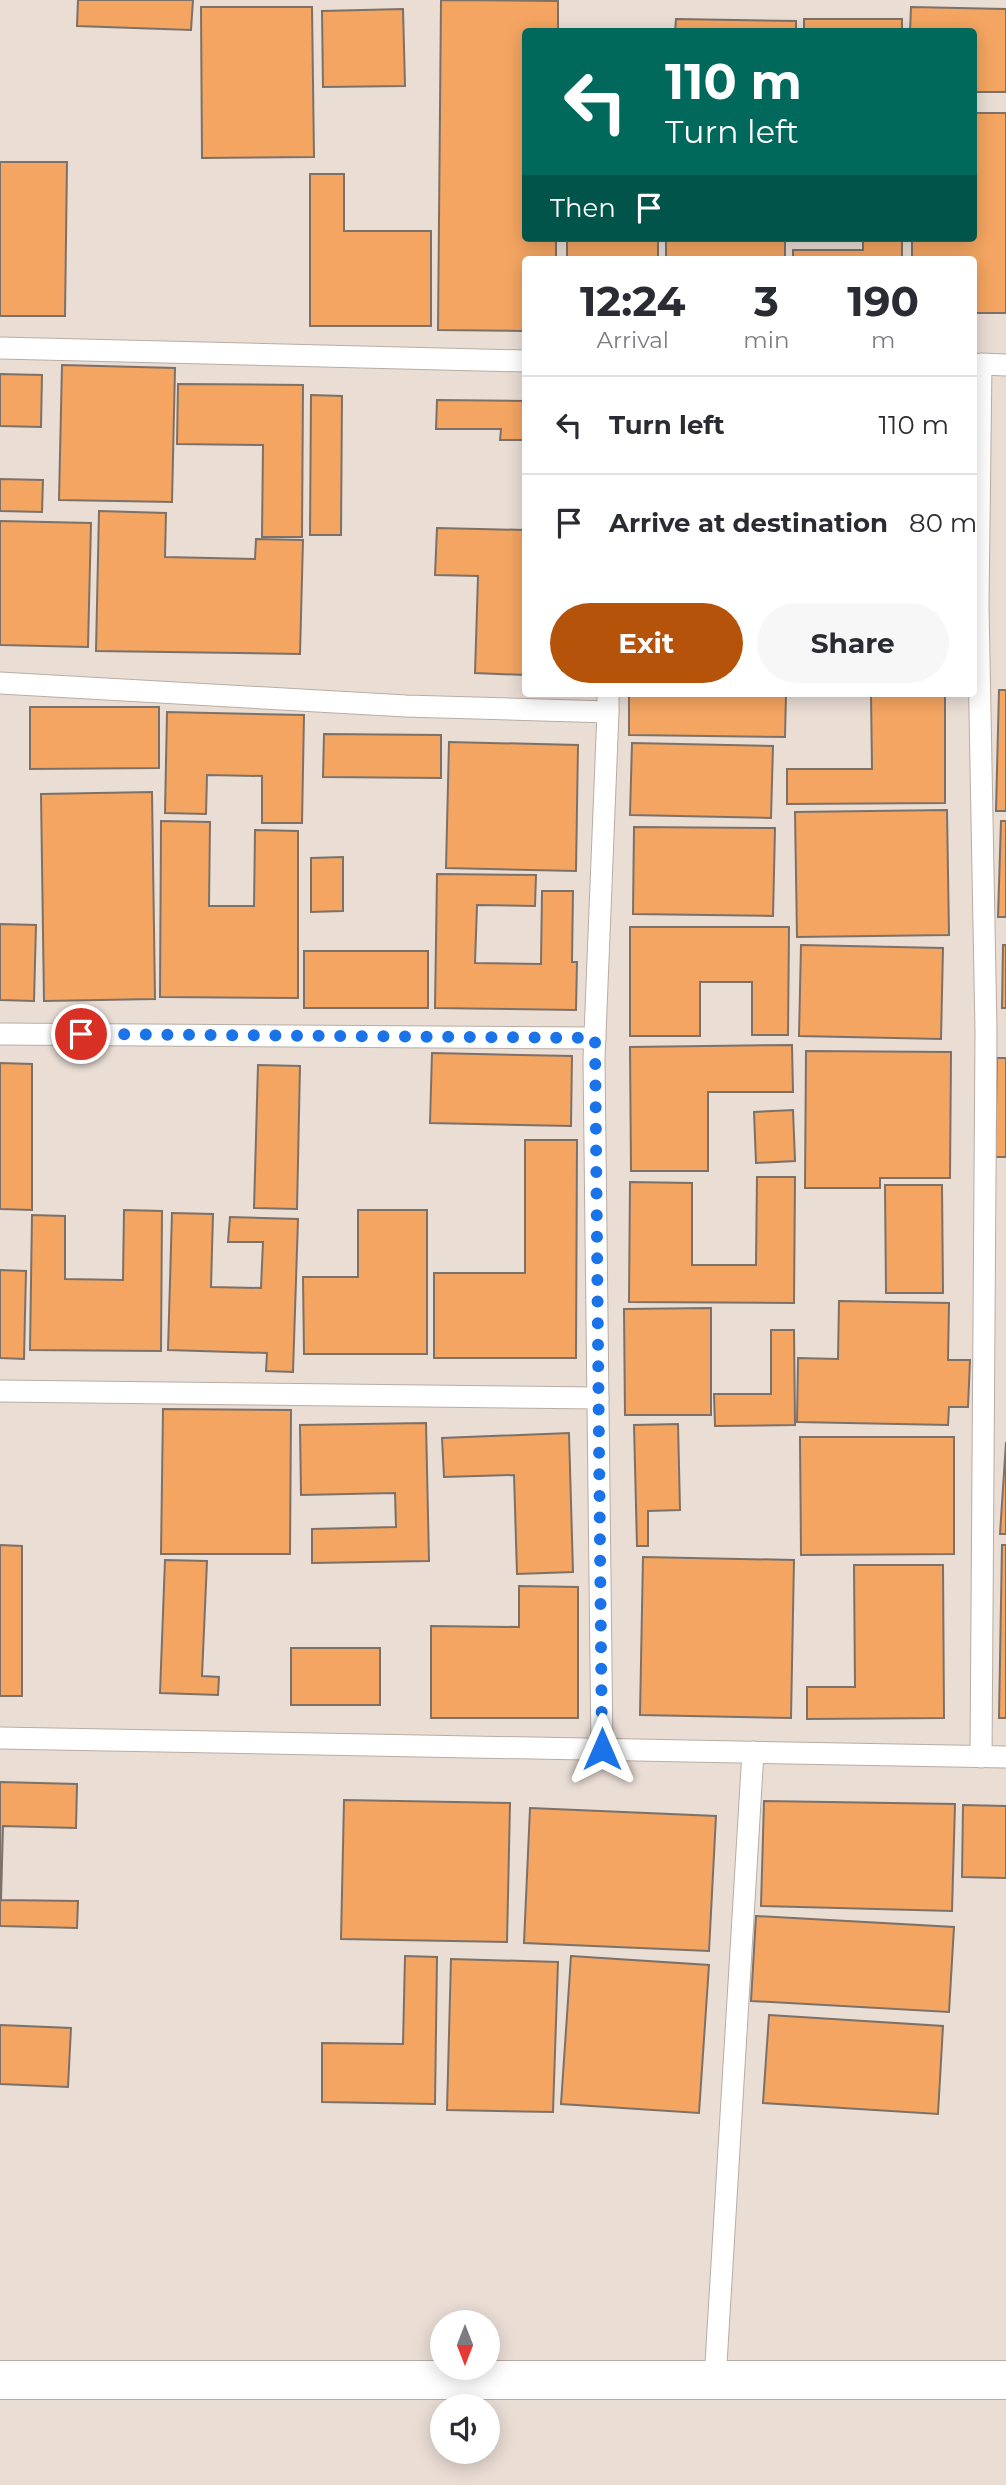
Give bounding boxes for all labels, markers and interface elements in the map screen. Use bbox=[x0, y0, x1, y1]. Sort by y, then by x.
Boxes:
text: 110 m bbox=[665, 52, 802, 111]
icon: left bbox=[550, 56, 641, 147]
text: Turn left bbox=[665, 112, 799, 151]
icon: arrive bbox=[630, 189, 668, 227]
text: Then bbox=[550, 192, 616, 224]
text: 12:24 bbox=[580, 275, 685, 327]
text: 3 bbox=[754, 275, 779, 327]
text: 190 bbox=[847, 275, 919, 327]
text: Arrival bbox=[596, 326, 669, 354]
text: min bbox=[743, 326, 789, 354]
text: m bbox=[871, 326, 895, 354]
icon: left bbox=[550, 406, 588, 444]
text: Turn left bbox=[609, 409, 725, 441]
text: 110 m bbox=[879, 409, 949, 441]
icon: arrive bbox=[550, 504, 588, 542]
text: Arrive at destination bbox=[609, 507, 888, 539]
text: 80 m bbox=[909, 507, 977, 539]
button: Exit bbox=[550, 603, 743, 683]
button: Share bbox=[757, 603, 949, 683]
pin bbox=[51, 1004, 111, 1064]
icon: arrive bbox=[62, 1015, 100, 1053]
position arrow bbox=[565, 1712, 639, 1786]
north arrow bbox=[430, 2310, 500, 2380]
map controls bbox=[430, 2310, 500, 2464]
button: sound bbox=[430, 2394, 500, 2464]

